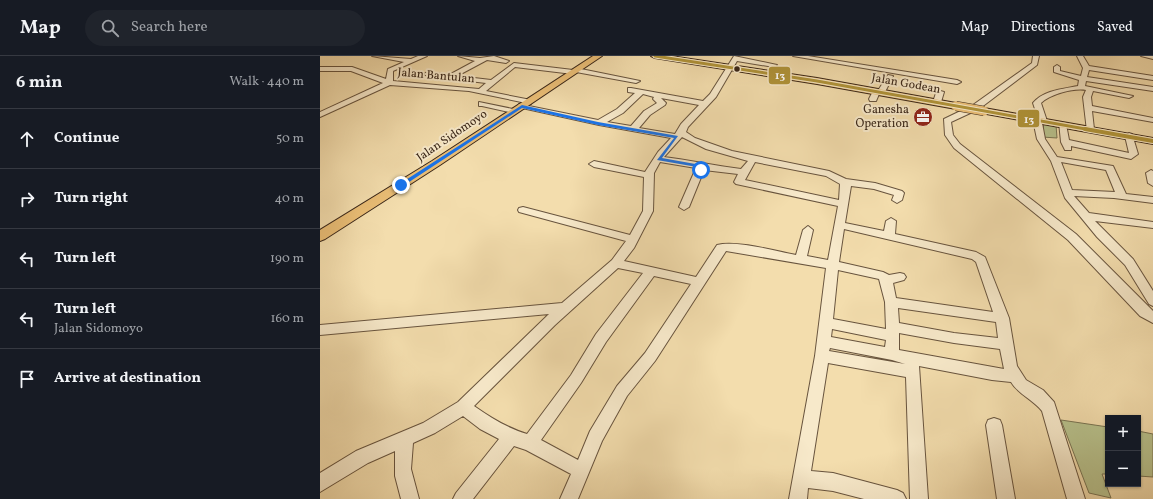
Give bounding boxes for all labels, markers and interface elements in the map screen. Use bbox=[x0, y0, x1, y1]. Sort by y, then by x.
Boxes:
search box bbox=[85, 10, 365, 46]
text: Map bbox=[20, 15, 61, 41]
icon: search bbox=[99, 17, 121, 39]
text: Search here bbox=[131, 17, 208, 38]
text: Map bbox=[961, 18, 989, 37]
text: Directions bbox=[1011, 18, 1075, 37]
text: Saved bbox=[1097, 18, 1133, 37]
unlabelled marker bbox=[732, 64, 742, 74]
street label: Jalan Bantulan bbox=[397, 65, 475, 87]
line badge: 13 bbox=[768, 66, 791, 85]
text: 13 bbox=[775, 69, 785, 84]
street label: Jalan Godean bbox=[870, 70, 942, 98]
text: 6 min bbox=[16, 71, 62, 94]
text: Walk · 440 m bbox=[229, 73, 304, 91]
place label: Ganesha Operation bbox=[855, 102, 909, 132]
street label: Jalan Sidomoyo bbox=[413, 106, 491, 166]
office icon: Ganesha Operation bbox=[912, 106, 934, 128]
line badge: 13 bbox=[1017, 109, 1040, 128]
text: 13 bbox=[1024, 113, 1034, 128]
icon: ahead bbox=[16, 128, 38, 150]
text: Continue bbox=[54, 128, 119, 149]
text: 50 m bbox=[276, 130, 304, 148]
route start bbox=[692, 161, 710, 179]
route end bbox=[392, 176, 410, 194]
icon: right bbox=[16, 188, 38, 210]
text: Turn right bbox=[54, 188, 128, 209]
text: 40 m bbox=[275, 190, 304, 208]
icon: left bbox=[16, 248, 38, 270]
text: Turn left bbox=[54, 248, 116, 269]
text: 190 m bbox=[270, 250, 304, 268]
text: Turn left bbox=[54, 299, 116, 320]
icon: left bbox=[16, 308, 38, 330]
text: 160 m bbox=[270, 310, 304, 328]
text: Jalan Sidomoyo bbox=[54, 320, 143, 338]
icon: arrive bbox=[16, 368, 38, 390]
text: Arrive at destination bbox=[54, 368, 201, 389]
map controls bbox=[1105, 415, 1141, 487]
button: + bbox=[1105, 415, 1141, 451]
button: − bbox=[1105, 451, 1141, 487]

